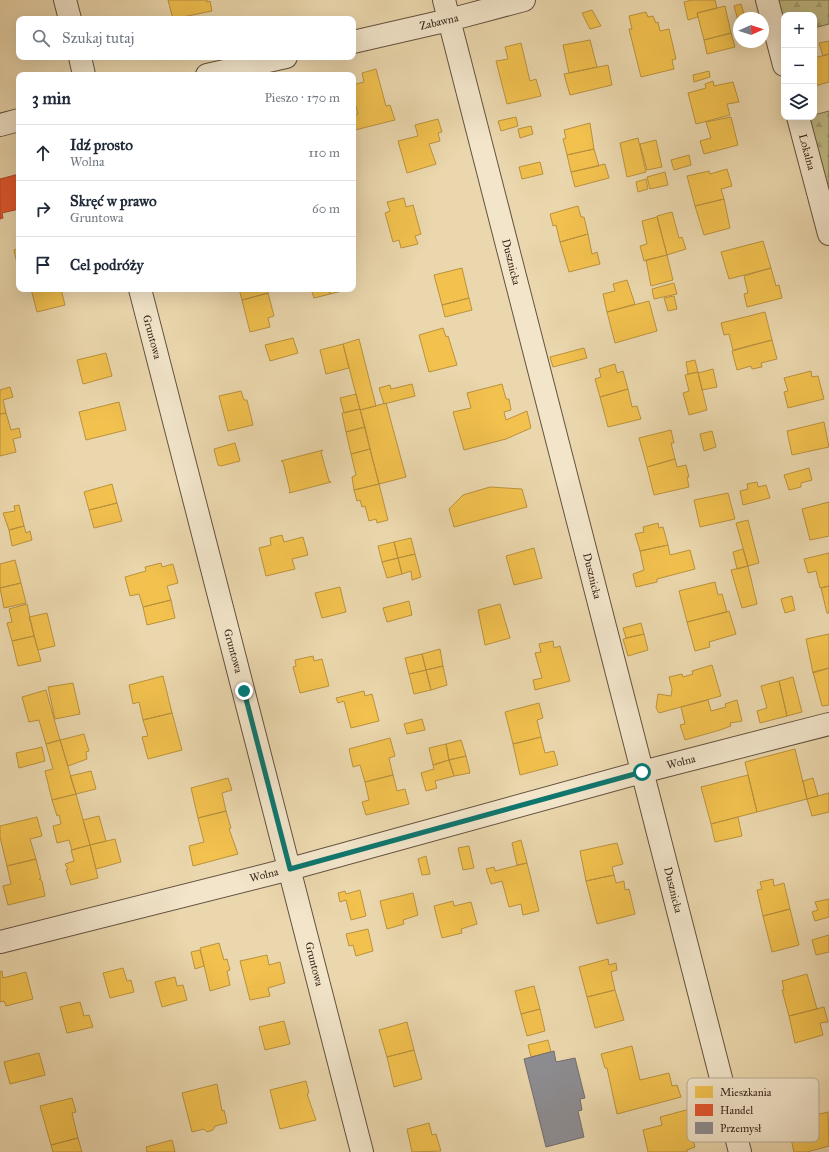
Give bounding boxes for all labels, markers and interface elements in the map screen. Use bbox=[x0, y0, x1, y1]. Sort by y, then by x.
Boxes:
street label: Zabawna bbox=[418, 11, 460, 33]
north arrow bbox=[733, 12, 769, 48]
map controls bbox=[781, 12, 817, 120]
button: + bbox=[781, 12, 817, 48]
search box bbox=[16, 16, 356, 60]
icon: search bbox=[30, 27, 52, 49]
text: Szukaj tutaj bbox=[62, 29, 134, 47]
button: − bbox=[781, 48, 817, 84]
button: layers bbox=[781, 84, 817, 120]
text: 3 min bbox=[32, 88, 71, 109]
text: Pieszo · 170 m bbox=[264, 90, 340, 106]
street label: Lokalna bbox=[796, 132, 818, 172]
text: Idź prosto bbox=[70, 136, 133, 154]
icon: ahead bbox=[32, 142, 54, 164]
text: 110 m bbox=[308, 145, 340, 161]
text: Wolna bbox=[70, 154, 104, 170]
text: Skręć w prawo bbox=[70, 192, 157, 210]
icon: right bbox=[32, 198, 54, 220]
text: 60 m bbox=[312, 201, 340, 217]
text: Gruntowa bbox=[70, 210, 124, 226]
street label: Dusznicka bbox=[499, 238, 523, 287]
icon: arrive bbox=[32, 254, 54, 276]
text: Cel podróży bbox=[70, 256, 144, 274]
street label: Gruntowa bbox=[140, 313, 164, 361]
street label: Dusznicka bbox=[580, 552, 604, 601]
street label: Gruntowa bbox=[221, 627, 245, 675]
route end bbox=[235, 682, 253, 700]
street label: Wolna bbox=[665, 752, 697, 772]
route start bbox=[633, 763, 651, 781]
street label: Wolna bbox=[248, 865, 280, 885]
street label: Dusznicka bbox=[661, 866, 685, 915]
street label: Gruntowa bbox=[302, 940, 326, 988]
legend bbox=[687, 1078, 819, 1142]
text: Mieszkania bbox=[720, 1086, 772, 1099]
text: Handel bbox=[720, 1104, 753, 1117]
text: Przemysł bbox=[720, 1122, 761, 1135]

